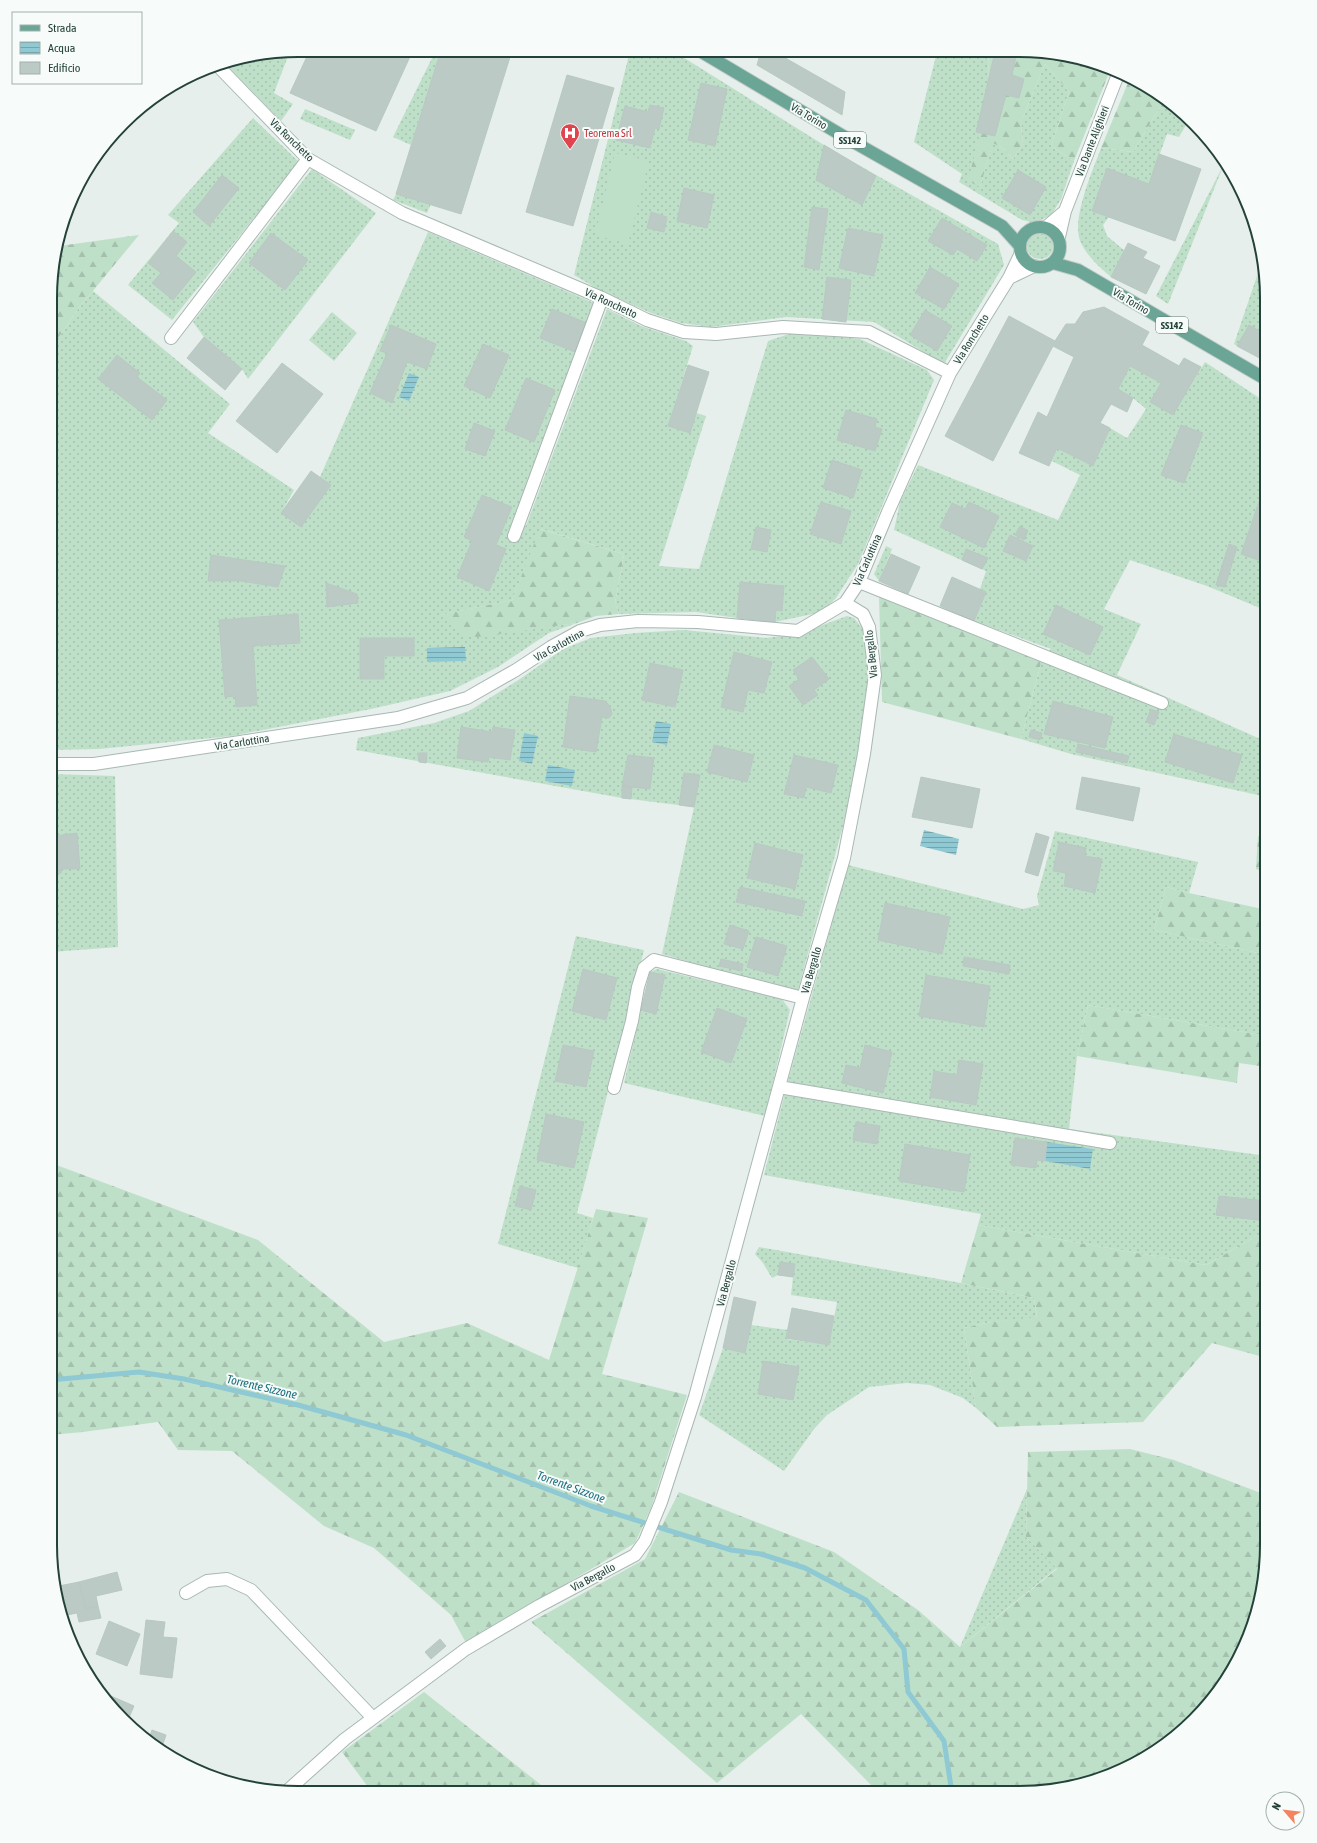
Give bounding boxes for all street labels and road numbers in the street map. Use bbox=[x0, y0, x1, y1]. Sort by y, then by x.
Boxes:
street label: Via Torino bbox=[789, 101, 829, 131]
street label: Via Dante Alighieri bbox=[1073, 104, 1111, 178]
street label: Via Ronchetto bbox=[268, 116, 316, 164]
road number: SS142 bbox=[834, 132, 866, 148]
street label: Via Ronchetto bbox=[583, 286, 639, 320]
street label: Via Torino bbox=[1111, 286, 1151, 316]
street label: Via Ronchetto bbox=[951, 312, 991, 366]
road number: SS142 bbox=[1156, 317, 1188, 333]
street label: Via Carlottina bbox=[850, 532, 884, 588]
street label: Via Carlottina bbox=[532, 626, 586, 664]
street label: Via Bergallo bbox=[863, 629, 879, 679]
street label: Via Carlottina bbox=[214, 732, 270, 752]
street label: Via Bergallo bbox=[799, 945, 823, 995]
street label: Via Bergallo bbox=[714, 1258, 738, 1308]
street label: Via Bergallo bbox=[569, 1560, 617, 1594]

